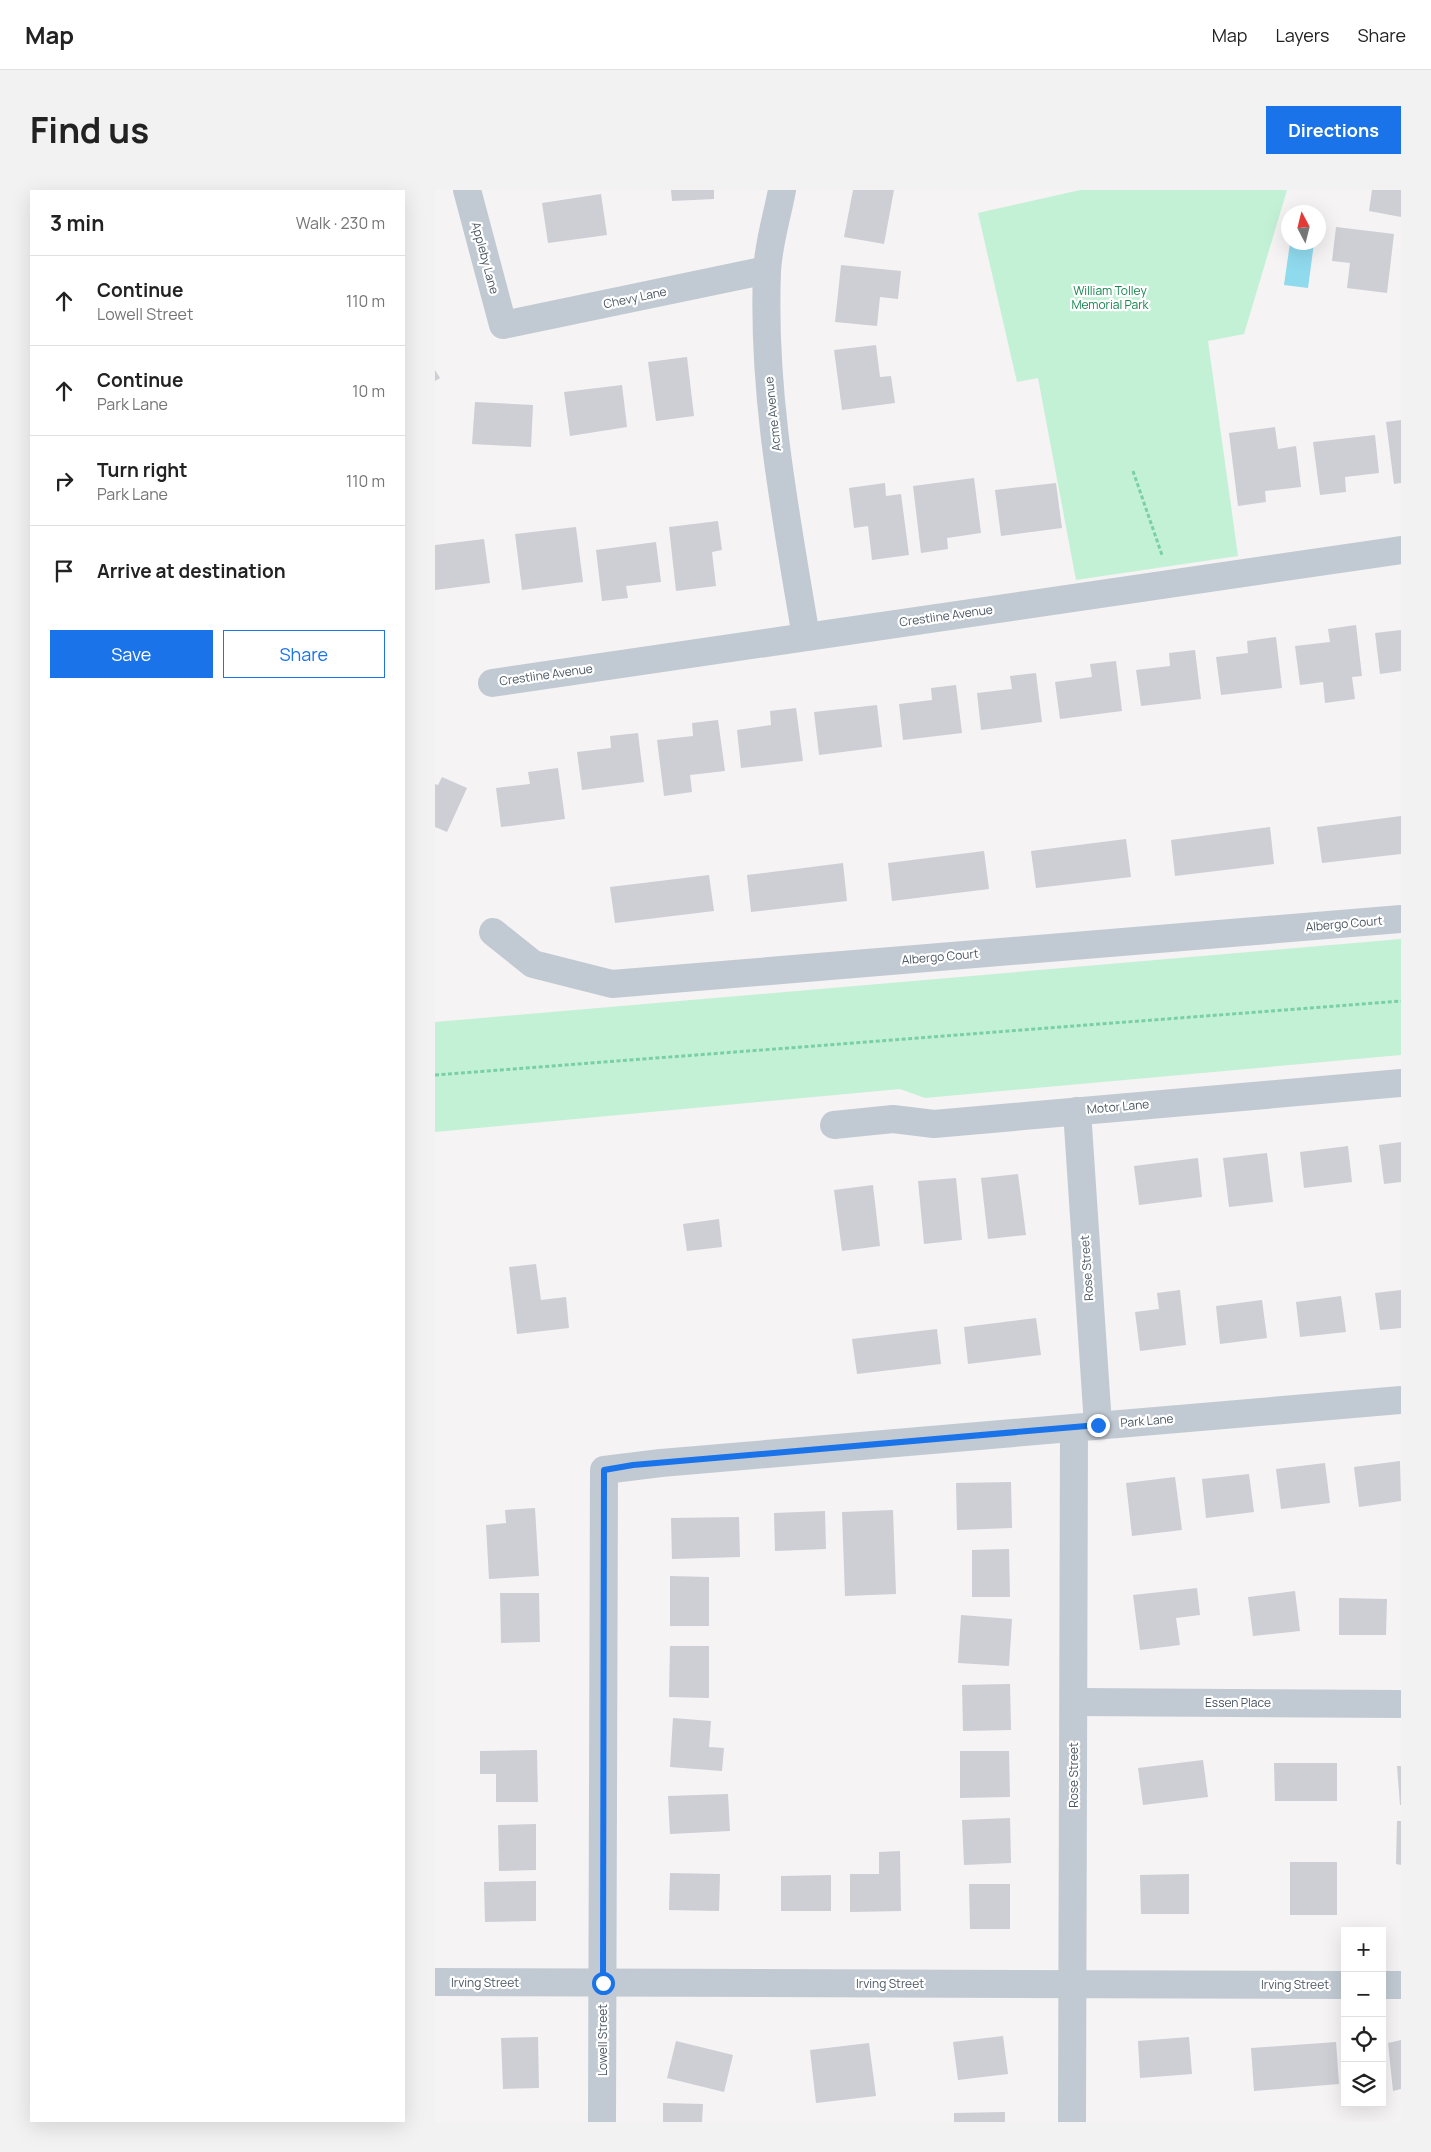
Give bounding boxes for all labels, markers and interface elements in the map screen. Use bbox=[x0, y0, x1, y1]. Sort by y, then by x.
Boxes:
text: Map bbox=[25, 18, 74, 51]
text: Map bbox=[1212, 23, 1247, 47]
text: Layers bbox=[1275, 23, 1329, 47]
text: Share bbox=[1357, 23, 1406, 47]
text: Find us bbox=[30, 106, 149, 154]
button: Directions bbox=[1266, 106, 1401, 154]
north arrow bbox=[1281, 205, 1326, 250]
text: 3 min bbox=[50, 209, 104, 237]
text: Walk · 230 m bbox=[296, 212, 385, 234]
street label: Appleby Lane bbox=[468, 220, 503, 296]
text: Continue bbox=[97, 277, 183, 303]
park label: William Tolley Memorial Park bbox=[1071, 282, 1150, 313]
street label: Chevy Lane bbox=[602, 283, 668, 312]
icon: ahead bbox=[50, 287, 78, 315]
text: 110 m bbox=[346, 290, 385, 312]
text: Lowell Street bbox=[97, 303, 193, 325]
text: Continue bbox=[97, 367, 183, 393]
street label: Acme Avenue bbox=[760, 376, 785, 452]
icon: ahead bbox=[50, 377, 78, 405]
text: 10 m bbox=[352, 380, 385, 402]
text: Park Lane bbox=[97, 393, 168, 415]
text: Turn right bbox=[97, 457, 187, 483]
icon: right bbox=[50, 467, 78, 495]
text: 110 m bbox=[346, 470, 385, 492]
text: Park Lane bbox=[97, 483, 168, 505]
icon: arrive bbox=[50, 557, 78, 585]
text: Arrive at destination bbox=[97, 558, 286, 584]
street label: Crestline Avenue bbox=[898, 601, 994, 630]
button: Save bbox=[50, 630, 213, 678]
button: Share bbox=[223, 630, 385, 678]
street label: Crestline Avenue bbox=[498, 660, 594, 689]
street label: Albergo Court bbox=[1305, 912, 1383, 935]
street label: Albergo Court bbox=[901, 945, 979, 968]
street label: Motor Lane bbox=[1086, 1095, 1150, 1118]
street label: Rose Street bbox=[1076, 1235, 1097, 1301]
street label: Park Lane bbox=[1120, 1410, 1174, 1431]
route end bbox=[1087, 1414, 1110, 1437]
street label: Essen Place bbox=[1205, 1694, 1271, 1711]
street label: Rose Street bbox=[1065, 1742, 1082, 1808]
map controls bbox=[1341, 1927, 1386, 2107]
button: + bbox=[1341, 1927, 1386, 1972]
route start bbox=[592, 1972, 615, 1995]
button: − bbox=[1341, 1972, 1386, 2017]
street label: Irving Street bbox=[451, 1974, 519, 1991]
street label: Irving Street bbox=[856, 1975, 924, 1992]
street label: Irving Street bbox=[1261, 1976, 1329, 1993]
street label: Lowell Street bbox=[594, 2004, 611, 2076]
button: locate bbox=[1341, 2017, 1386, 2062]
button: layers bbox=[1341, 2062, 1386, 2107]

